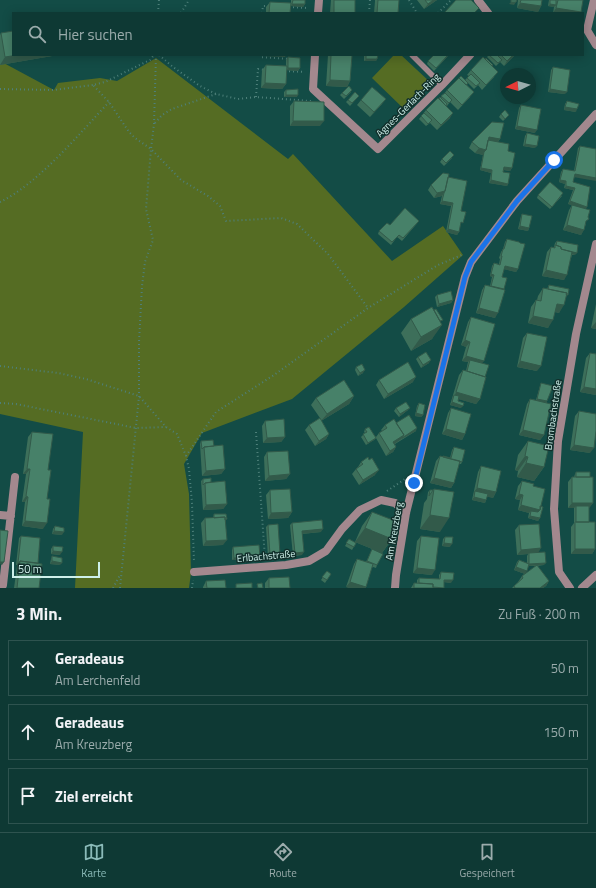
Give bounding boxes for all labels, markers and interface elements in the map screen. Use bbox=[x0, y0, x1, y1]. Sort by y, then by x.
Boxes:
search box bbox=[12, 12, 584, 56]
icon: search bbox=[26, 23, 48, 45]
text: Hier suchen bbox=[58, 23, 133, 46]
north arrow bbox=[500, 68, 536, 104]
street label: Agnes-Gerlach-Ring bbox=[373, 70, 443, 140]
route start bbox=[545, 151, 563, 169]
street label: Brombachstraße bbox=[541, 379, 565, 451]
route end bbox=[405, 474, 423, 492]
street label: Am Kreuzberg bbox=[381, 500, 407, 562]
street label: Erlbachstraße bbox=[236, 546, 296, 566]
scale bar bbox=[12, 560, 100, 579]
text: 50 m bbox=[18, 561, 42, 577]
text: 3 Min. bbox=[16, 601, 62, 627]
text: Zu Fuß · 200 m bbox=[498, 604, 580, 624]
text: Geradeaus bbox=[55, 647, 124, 670]
icon: ahead bbox=[17, 657, 39, 679]
text: 50 m bbox=[551, 658, 579, 678]
text: Am Lerchenfeld bbox=[55, 670, 140, 690]
text: Geradeaus bbox=[55, 711, 124, 734]
icon: ahead bbox=[17, 721, 39, 743]
text: 150 m bbox=[543, 722, 579, 742]
text: Am Kreuzberg bbox=[55, 734, 132, 754]
icon: arrive bbox=[17, 785, 39, 807]
text: Ziel erreicht bbox=[55, 785, 133, 808]
tab: Karte bbox=[81, 841, 106, 881]
tab: Route bbox=[269, 841, 297, 881]
tab: Gespeichert bbox=[460, 841, 515, 881]

